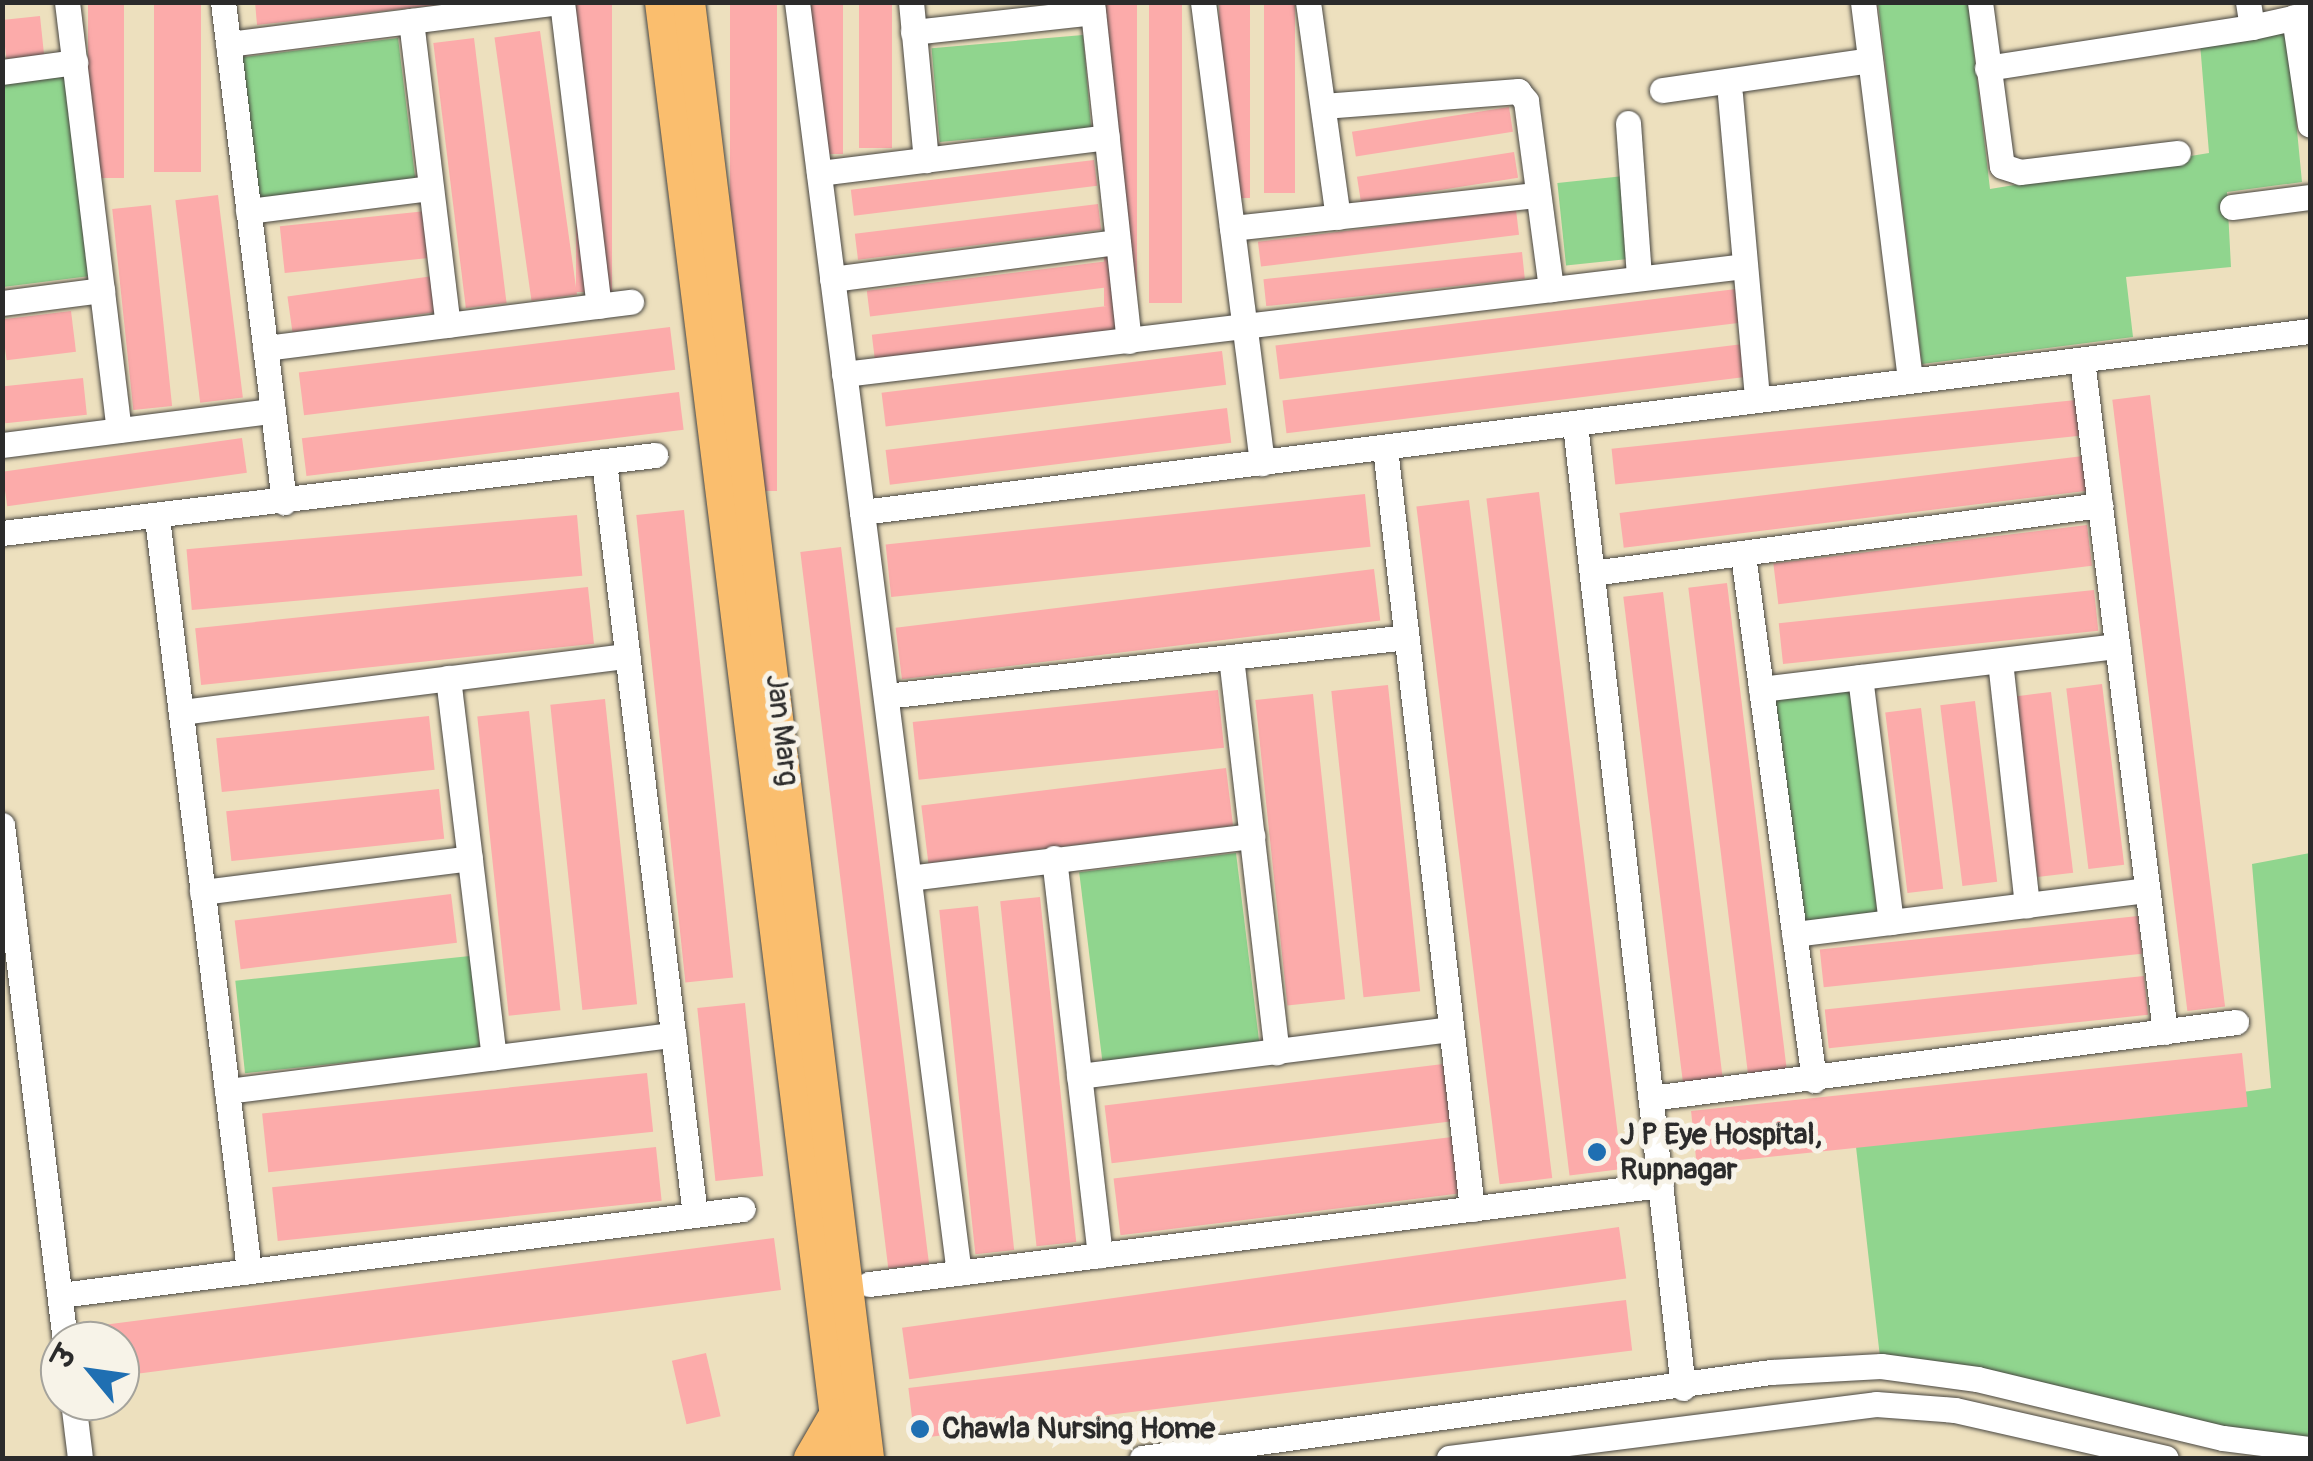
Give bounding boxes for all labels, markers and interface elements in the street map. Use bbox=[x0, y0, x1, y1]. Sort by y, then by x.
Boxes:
street label: Jan Marg bbox=[757, 672, 807, 788]
place label: J P Eye Hospital, Rupnagar bbox=[1620, 1117, 1822, 1188]
marker: J P Eye Hospital, Rupnagar bbox=[1584, 1139, 1610, 1165]
north arrow bbox=[40, 1321, 140, 1421]
text: उ bbox=[45, 1341, 85, 1374]
place label: Chawla Nursing Home bbox=[942, 1411, 1215, 1447]
marker: Chawla Nursing Home bbox=[907, 1416, 933, 1442]

